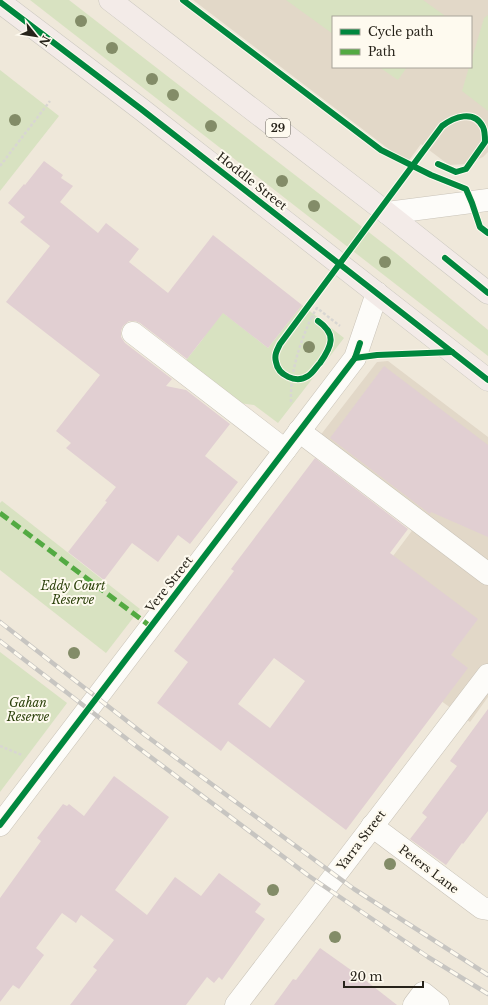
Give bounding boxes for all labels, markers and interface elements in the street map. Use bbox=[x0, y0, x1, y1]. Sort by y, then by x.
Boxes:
north arrow bbox=[16, 16, 56, 56]
legend bbox=[332, 16, 472, 68]
text: Cycle path bbox=[368, 24, 433, 39]
text: N bbox=[36, 33, 53, 50]
text: Path bbox=[368, 44, 396, 59]
road number: 29 bbox=[266, 119, 290, 137]
street label: Hoddle Street bbox=[214, 149, 291, 213]
street label: Vere Street bbox=[142, 553, 196, 616]
park label: Eddy Court Reserve bbox=[40, 578, 106, 607]
park label: Gahan Reserve bbox=[6, 695, 50, 724]
street label: Yarra Street bbox=[333, 806, 389, 874]
street label: Peters Lane bbox=[396, 842, 462, 897]
scale bar bbox=[344, 963, 423, 989]
text: 20 m bbox=[350, 969, 382, 984]

